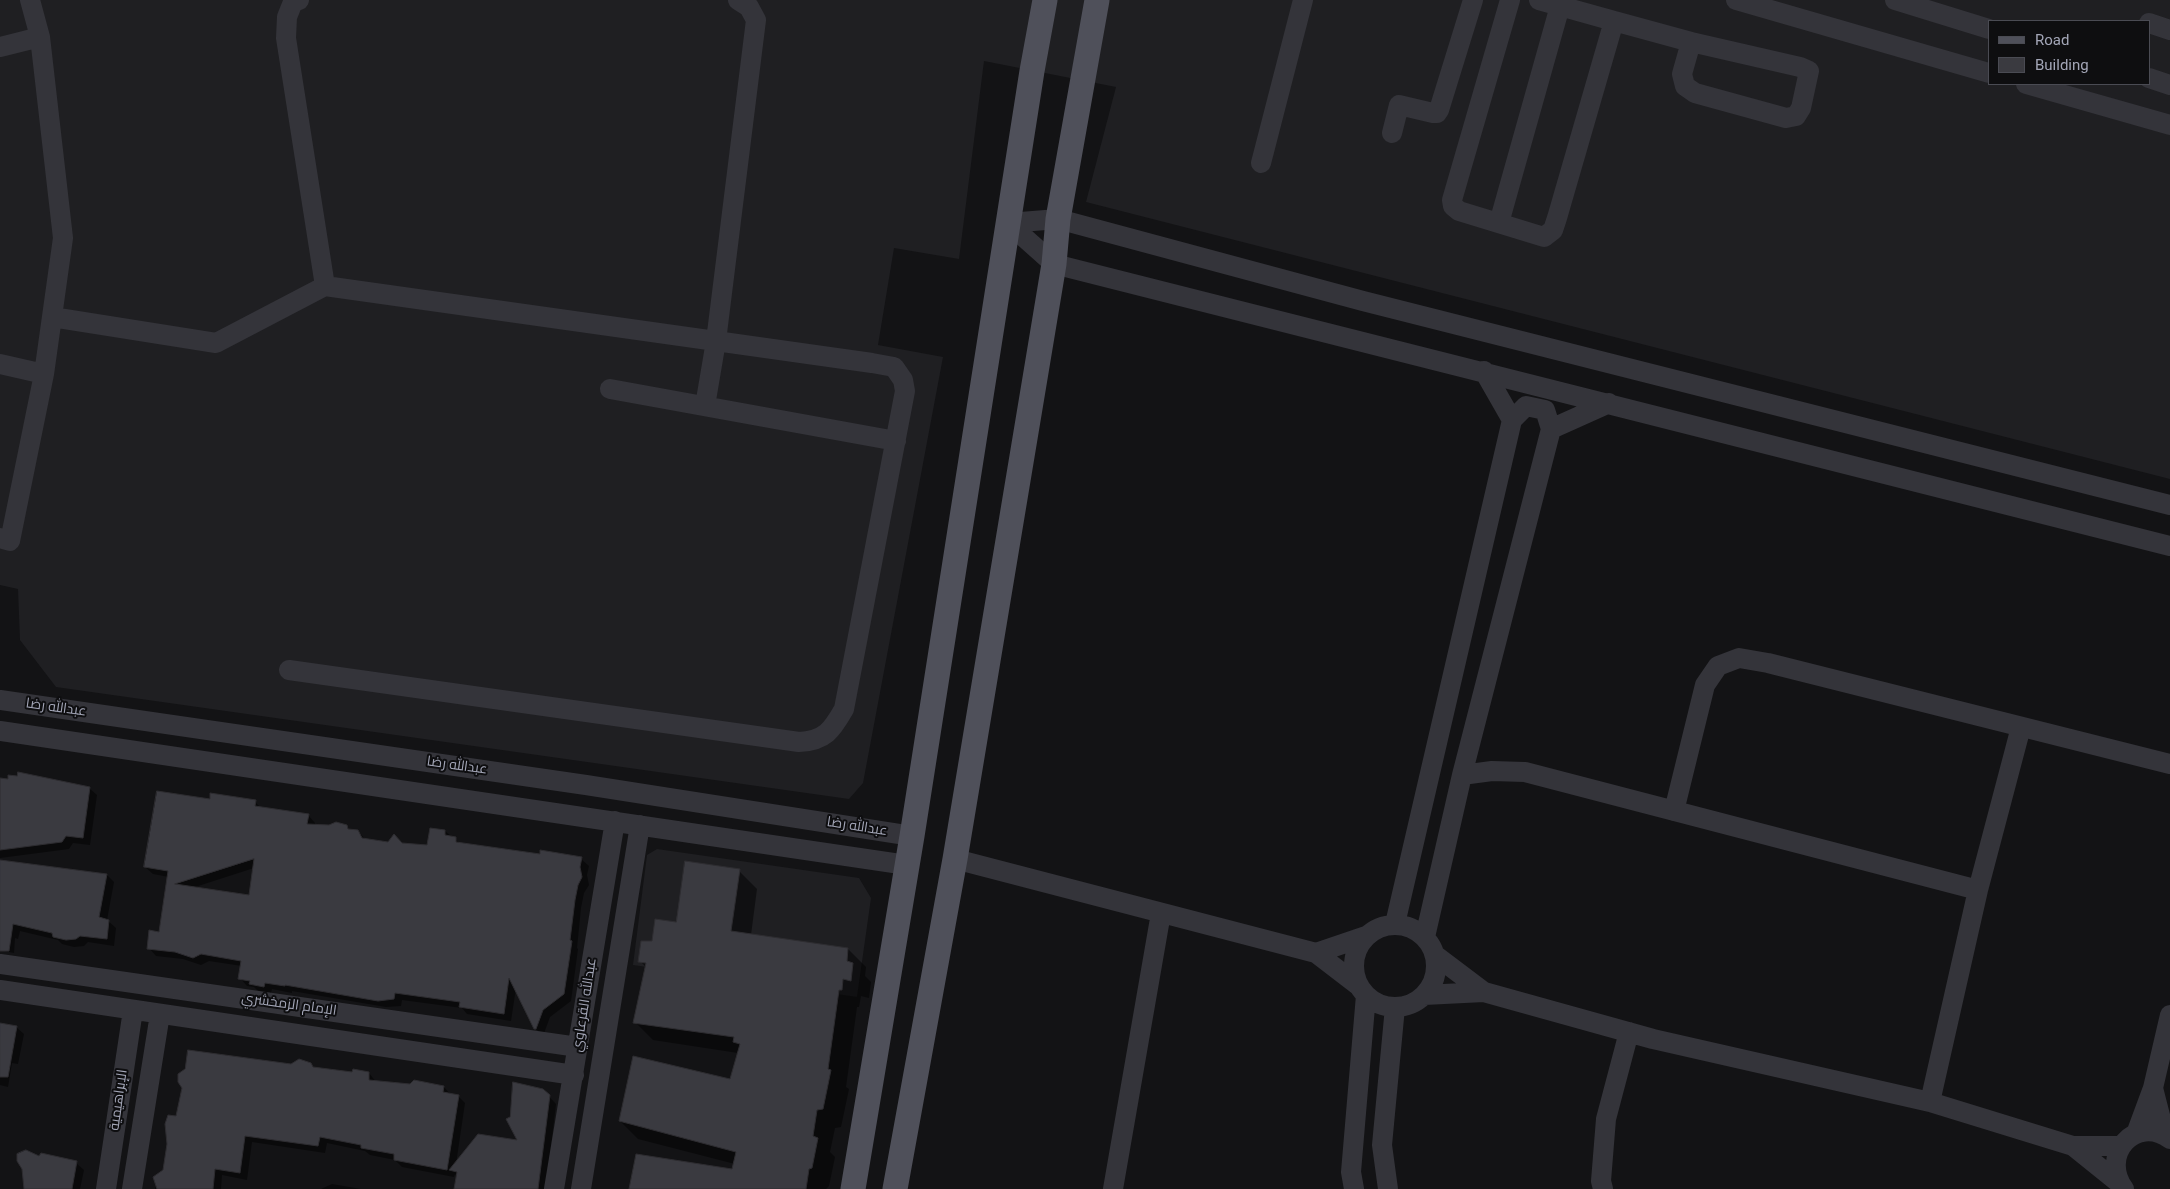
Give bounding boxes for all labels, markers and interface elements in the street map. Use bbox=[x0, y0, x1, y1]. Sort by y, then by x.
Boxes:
legend bbox=[1988, 20, 2150, 85]
text: Road bbox=[2035, 31, 2069, 49]
text: Building bbox=[2035, 56, 2089, 74]
street label: عبدالله رضا bbox=[25, 695, 87, 721]
street label: عبدالله رضا bbox=[426, 753, 488, 779]
street label: عبدالله رضا bbox=[825, 814, 889, 840]
street label: عبدالله القرعاوي bbox=[569, 957, 601, 1053]
street label: الإمام الزمخشري bbox=[240, 990, 338, 1020]
street label: الإبراهيمية bbox=[106, 1068, 132, 1132]

